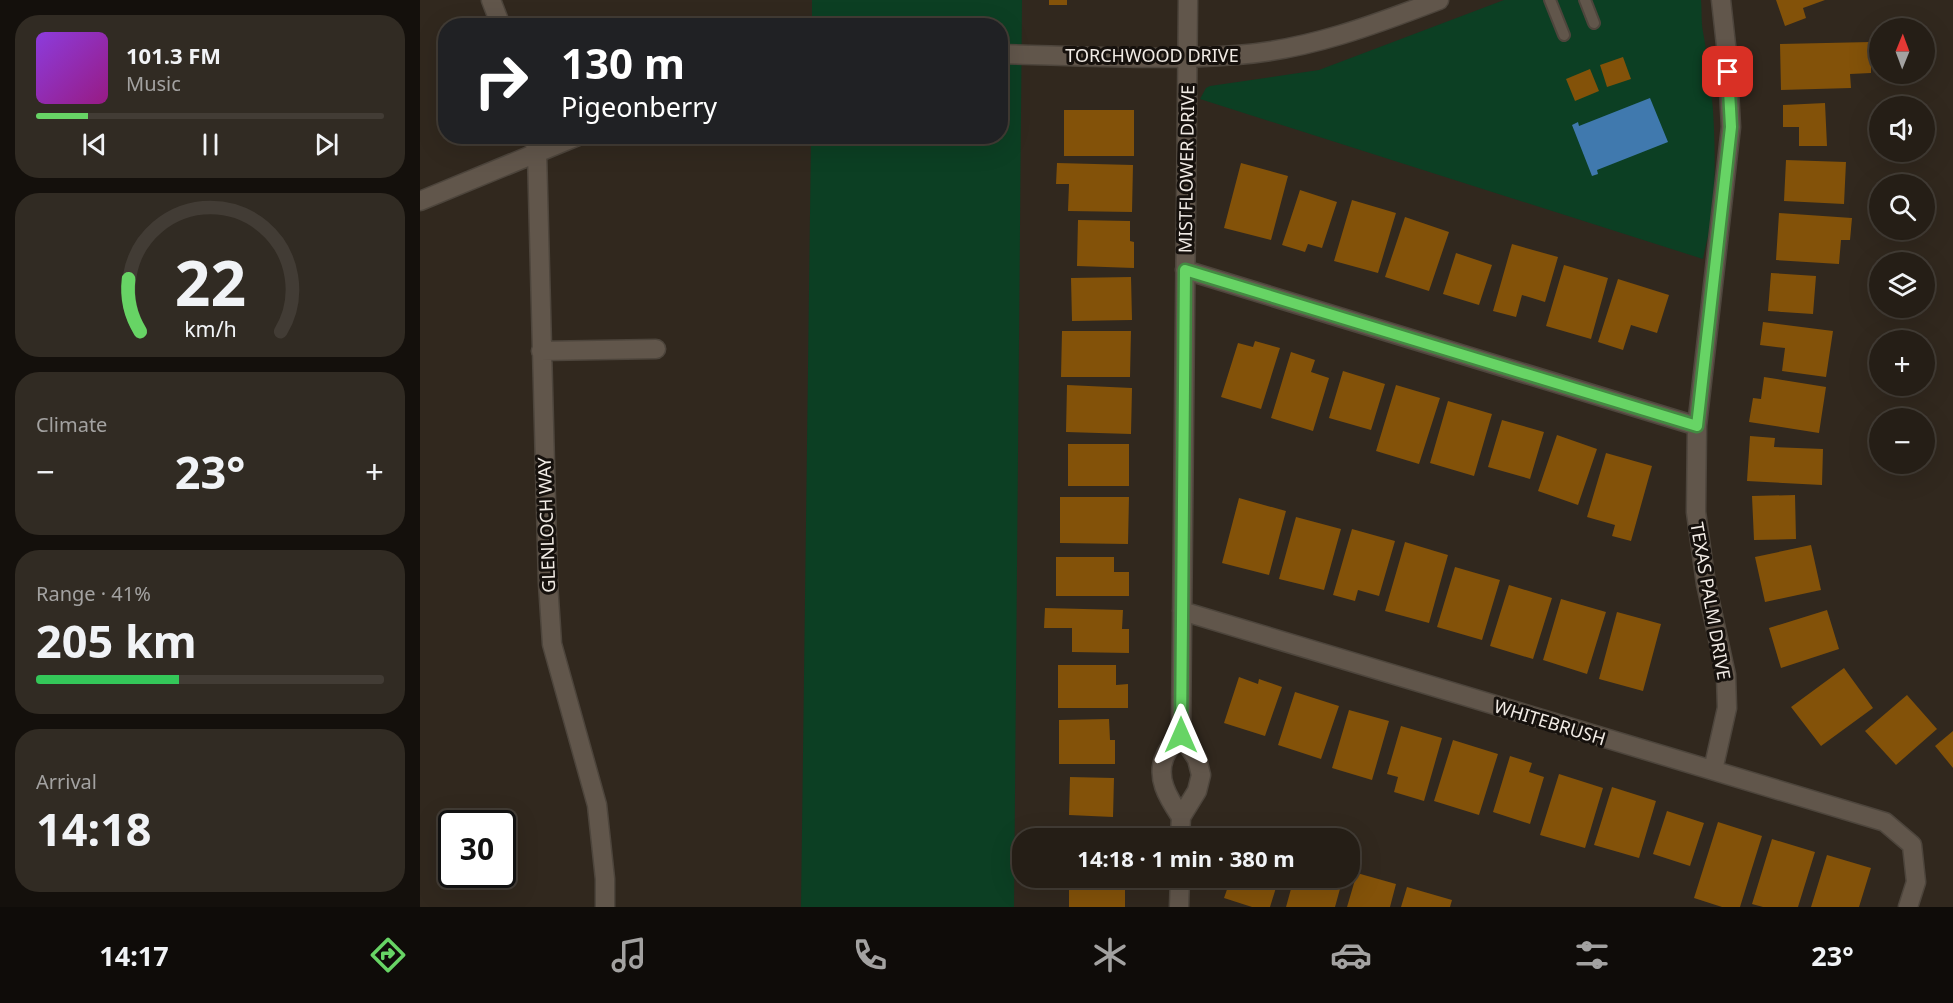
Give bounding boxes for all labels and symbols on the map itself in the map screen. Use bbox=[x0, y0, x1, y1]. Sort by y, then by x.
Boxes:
north arrow bbox=[1869, 18, 1935, 84]
street label: TORCHWOOD DRIVE bbox=[1065, 43, 1239, 67]
pin bbox=[1702, 46, 1753, 97]
street label: MISTFLOWER DRIVE bbox=[1173, 85, 1199, 253]
street label: GLENLOCH WAY bbox=[532, 456, 560, 593]
street label: TEXAS PALM DRIVE bbox=[1685, 520, 1737, 682]
street label: WHITEBRUSH bbox=[1491, 694, 1609, 750]
position arrow bbox=[1149, 703, 1213, 767]
speed limit sign: 30 bbox=[438, 810, 516, 888]

